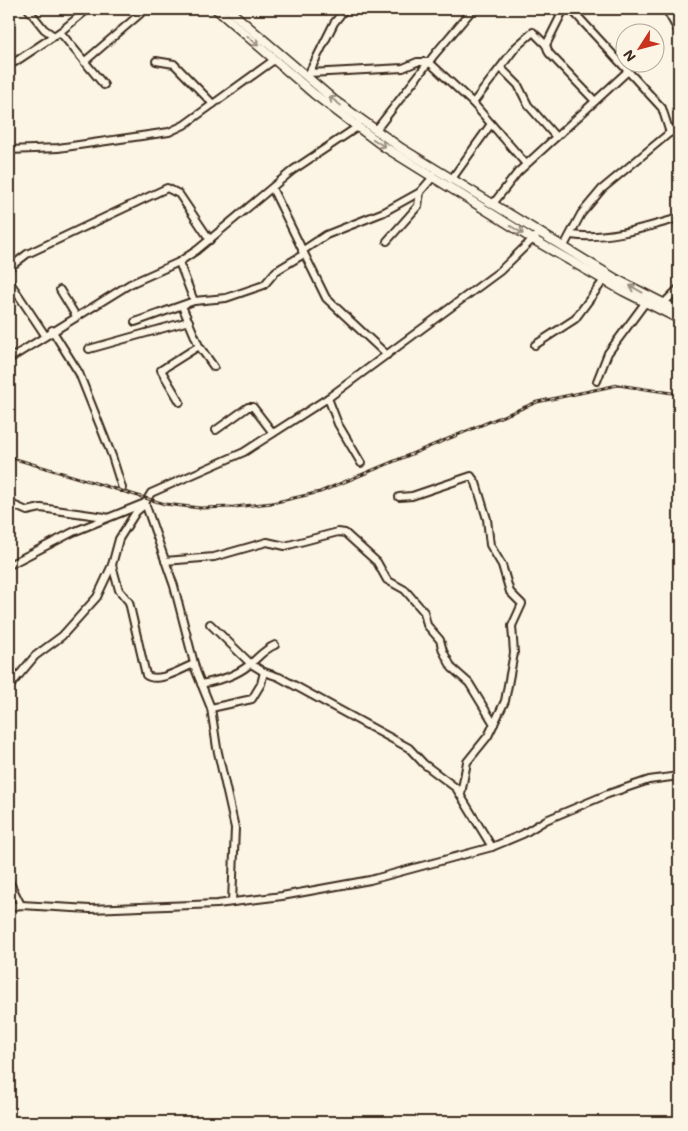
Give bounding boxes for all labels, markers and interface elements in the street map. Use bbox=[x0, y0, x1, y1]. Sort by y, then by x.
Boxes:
north arrow bbox=[616, 22, 666, 72]
one-way arrow bbox=[246, 36, 259, 47]
text: N bbox=[618, 46, 640, 66]
one-way arrow bbox=[329, 95, 342, 106]
one-way arrow bbox=[372, 138, 386, 148]
one-way arrow bbox=[509, 225, 523, 235]
one-way arrow bbox=[629, 284, 643, 294]

